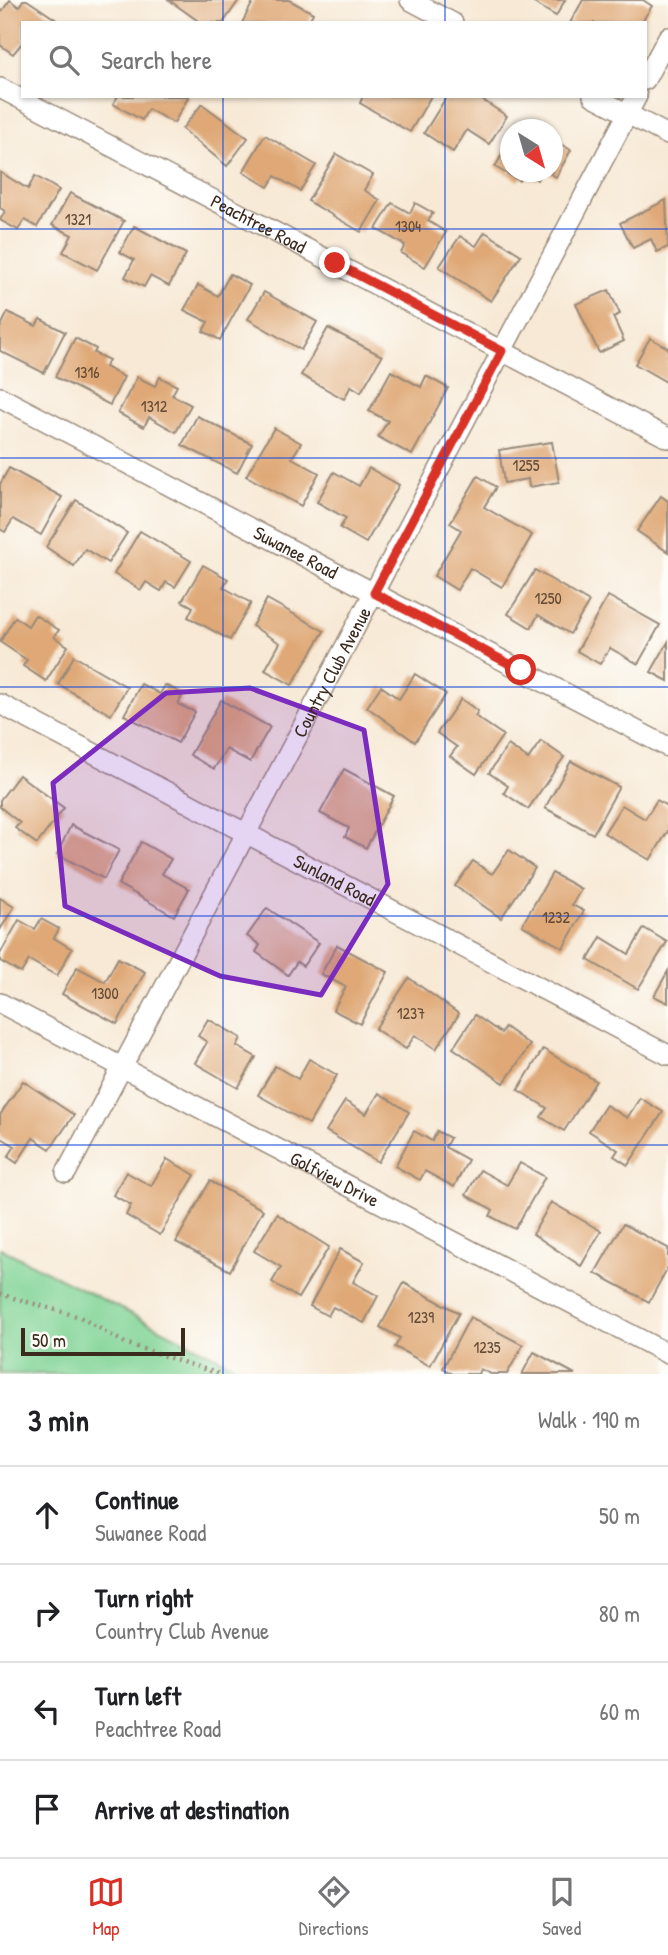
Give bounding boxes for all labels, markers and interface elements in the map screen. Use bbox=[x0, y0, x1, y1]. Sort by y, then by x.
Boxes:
search box bbox=[21, 21, 647, 98]
icon: search bbox=[45, 41, 83, 79]
text: Search here bbox=[101, 42, 212, 77]
north arrow bbox=[500, 119, 563, 182]
street label: Peachtree Road bbox=[207, 188, 311, 259]
house number: 1321 bbox=[65, 208, 91, 230]
house number: 1304 bbox=[395, 215, 421, 237]
route end bbox=[319, 247, 350, 278]
house number: 1316 bbox=[74, 361, 100, 383]
house number: 1312 bbox=[141, 395, 168, 417]
house number: 1255 bbox=[513, 454, 540, 476]
street label: Suwanee Road bbox=[249, 519, 343, 585]
house number: 1250 bbox=[534, 587, 562, 609]
street label: Country Club Avenue bbox=[286, 602, 377, 742]
route start bbox=[505, 654, 536, 685]
street label: Sunland Road bbox=[289, 848, 381, 912]
house number: 1232 bbox=[542, 906, 570, 928]
house number: 1300 bbox=[91, 982, 119, 1004]
house number: 1237 bbox=[397, 1002, 425, 1024]
street label: Golfview Drive bbox=[286, 1145, 384, 1213]
house number: 1239 bbox=[408, 1306, 434, 1328]
scale bar bbox=[21, 1325, 186, 1357]
text: 50 m bbox=[32, 1327, 66, 1353]
house number: 1235 bbox=[473, 1336, 501, 1358]
text: 3 min bbox=[28, 1400, 89, 1440]
text: Walk · 190 m bbox=[538, 1404, 640, 1435]
text: Continue bbox=[95, 1482, 179, 1517]
icon: ahead bbox=[28, 1496, 66, 1534]
text: 50 m bbox=[599, 1500, 640, 1531]
text: Suwanee Road bbox=[95, 1517, 206, 1548]
text: Turn right bbox=[95, 1580, 193, 1615]
icon: right bbox=[28, 1594, 66, 1632]
text: 80 m bbox=[599, 1598, 640, 1629]
text: Country Club Avenue bbox=[95, 1615, 269, 1646]
text: Turn left bbox=[95, 1678, 181, 1713]
icon: left bbox=[28, 1692, 66, 1730]
text: 60 m bbox=[600, 1696, 640, 1727]
text: Peachtree Road bbox=[95, 1713, 221, 1744]
icon: arrive bbox=[28, 1790, 66, 1828]
text: Arrive at destination bbox=[95, 1792, 290, 1827]
tab: Map bbox=[87, 1873, 125, 1941]
tab: Directions bbox=[299, 1873, 369, 1941]
tab: Saved bbox=[542, 1873, 581, 1941]

